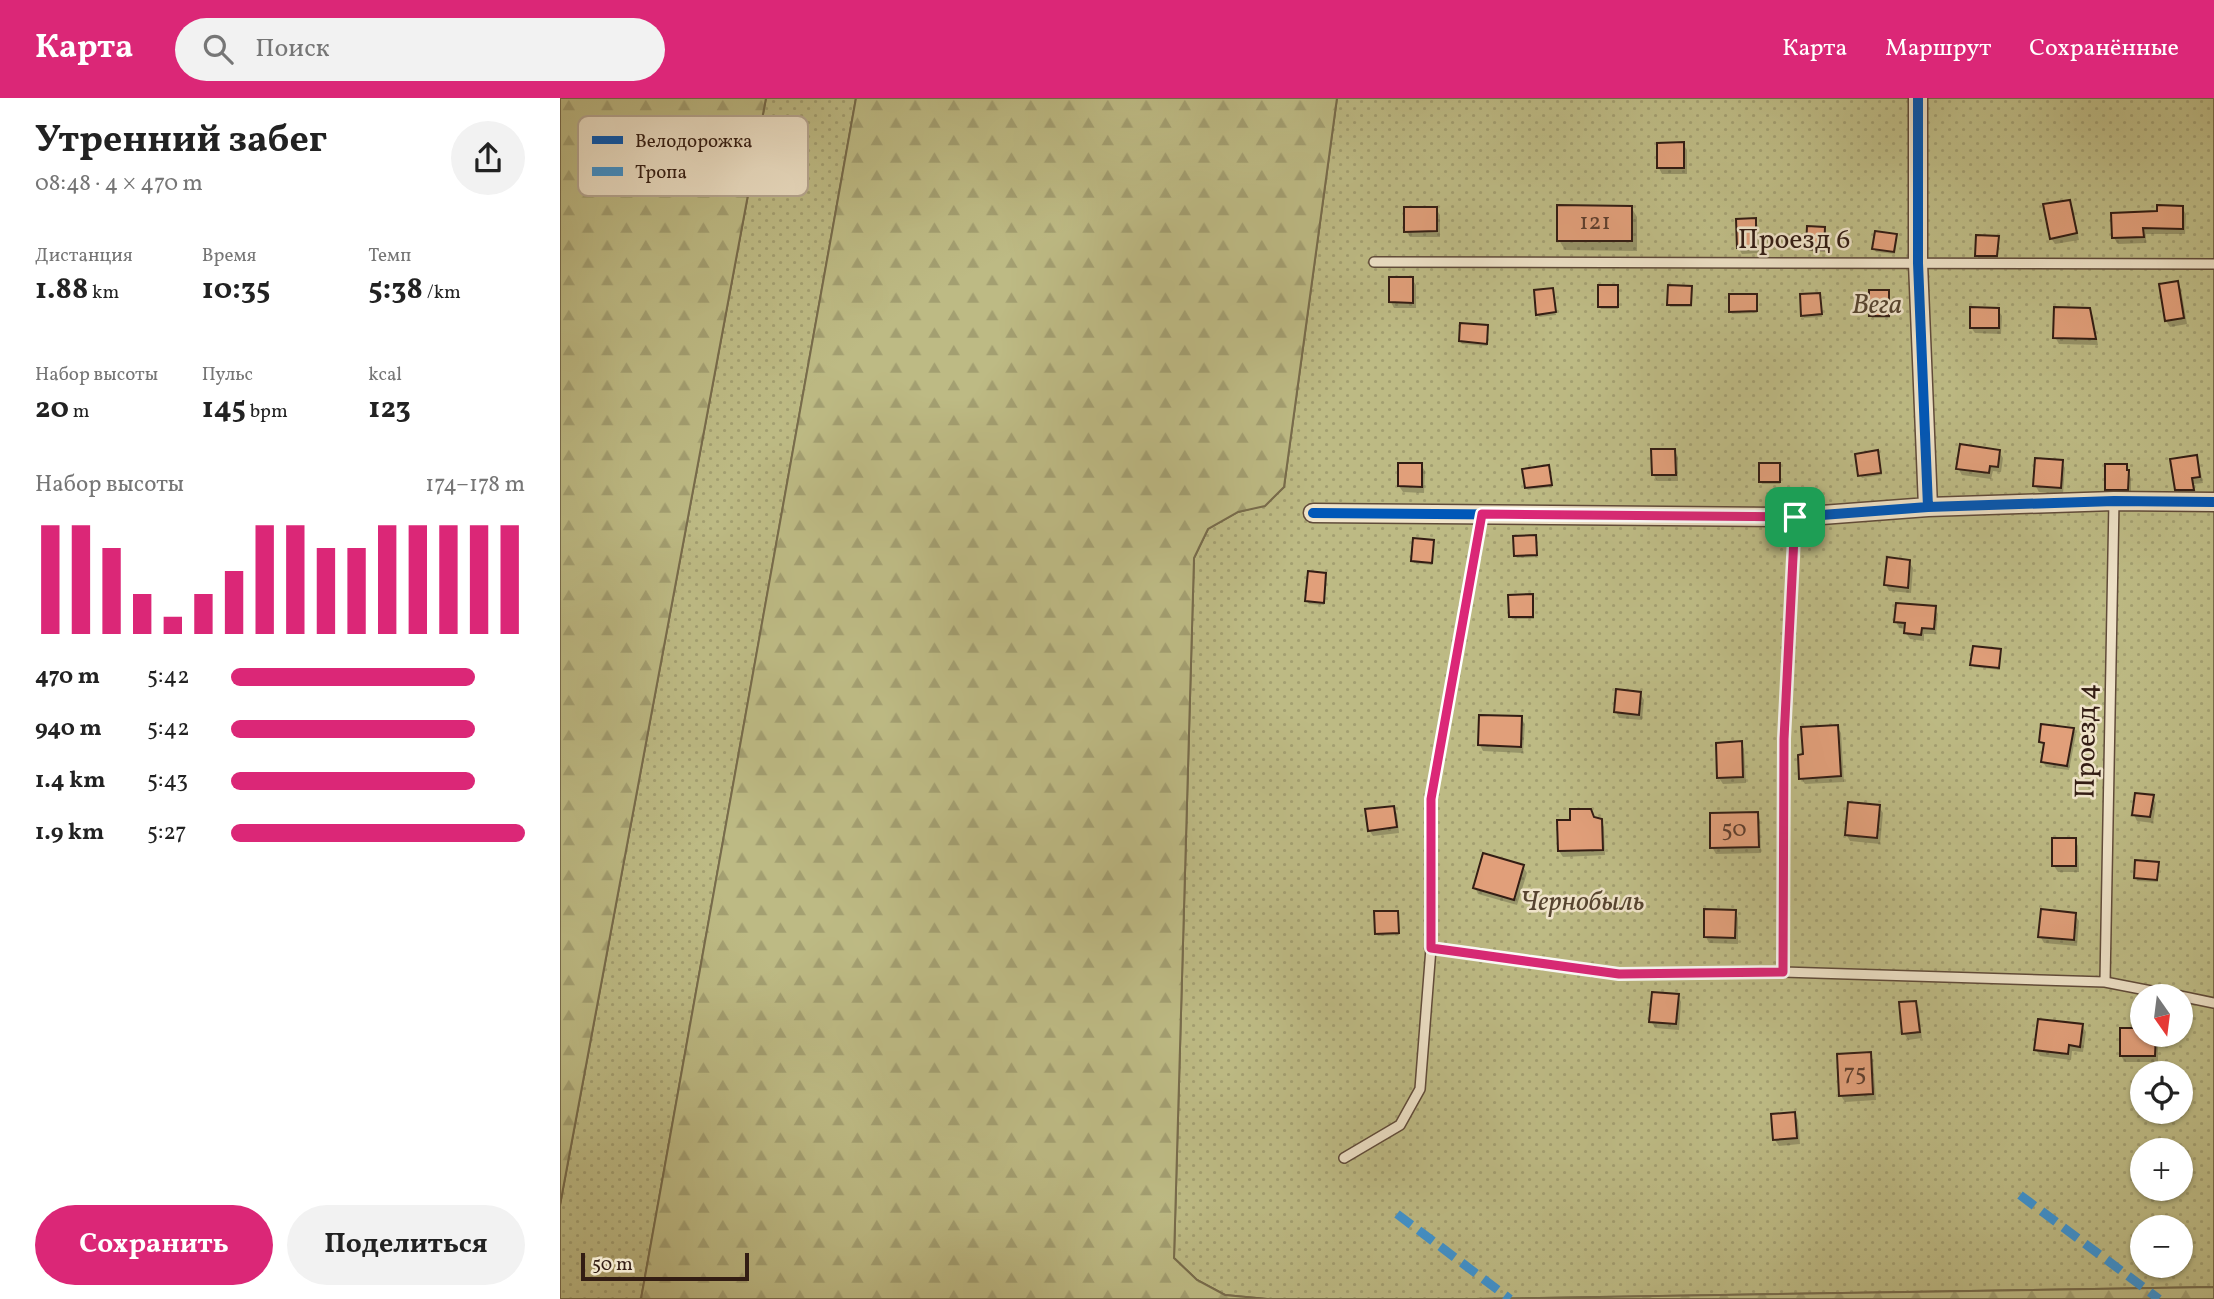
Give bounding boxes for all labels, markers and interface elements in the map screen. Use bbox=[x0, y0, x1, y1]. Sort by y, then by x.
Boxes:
search box bbox=[175, 18, 665, 81]
text: Карта bbox=[35, 26, 133, 72]
icon: search bbox=[199, 30, 237, 68]
text: Поиск bbox=[255, 31, 330, 67]
text: Карта bbox=[1782, 32, 1847, 66]
text: Маршрут bbox=[1885, 32, 1991, 66]
text: Сохранённые bbox=[2029, 32, 2179, 66]
text: Утренний забег bbox=[35, 115, 327, 168]
legend bbox=[578, 116, 808, 196]
button: share bbox=[451, 121, 525, 195]
text: Велодорожка bbox=[635, 129, 753, 155]
text: Тропа bbox=[635, 160, 687, 186]
text: 08:48 · 4 × 470 m bbox=[35, 168, 203, 200]
house number: 121 bbox=[1579, 206, 1611, 240]
street label: Проезд 6 bbox=[1738, 221, 1850, 260]
text: Дистанция bbox=[35, 243, 133, 269]
text: Время bbox=[202, 243, 256, 269]
text: Темп bbox=[368, 243, 411, 269]
text: 1.88 bbox=[35, 269, 88, 311]
text: 10:35 bbox=[202, 269, 270, 311]
text: 5:38 bbox=[368, 269, 423, 311]
text: km bbox=[88, 280, 119, 306]
text: /km bbox=[423, 280, 461, 306]
park label: Вега bbox=[1852, 286, 1902, 325]
text: Набор высоты bbox=[35, 362, 158, 388]
text: Пульс bbox=[202, 362, 253, 388]
text: kcal bbox=[368, 362, 402, 388]
text: 20 bbox=[35, 388, 69, 430]
text: 145 bbox=[202, 388, 246, 430]
text: 123 bbox=[368, 388, 411, 430]
text: m bbox=[69, 399, 90, 425]
text: bpm bbox=[246, 399, 288, 425]
text: Набор высоты bbox=[35, 469, 184, 501]
text: 174–178 m bbox=[425, 469, 525, 501]
pin bbox=[1765, 487, 1825, 547]
icon: arrive bbox=[1776, 498, 1814, 536]
text: 470 m bbox=[35, 661, 100, 693]
text: 5:42 bbox=[147, 661, 190, 693]
street label: Проезд 4 bbox=[2066, 683, 2108, 799]
text: 940 m bbox=[35, 713, 102, 745]
text: 5:42 bbox=[147, 713, 190, 745]
text: 1.4 km bbox=[35, 765, 106, 797]
text: 5:43 bbox=[147, 765, 188, 797]
house number: 50 bbox=[1721, 813, 1747, 847]
text: 1.9 km bbox=[35, 817, 104, 849]
text: 5:27 bbox=[147, 817, 186, 849]
park label: Чернобыль bbox=[1520, 883, 1644, 922]
north arrow bbox=[2130, 984, 2193, 1046]
map controls bbox=[2130, 984, 2193, 1278]
house number: 75 bbox=[1843, 1057, 1867, 1091]
button: locate bbox=[2130, 1061, 2193, 1124]
button: + bbox=[2130, 1138, 2193, 1201]
button: Сохранить bbox=[35, 1205, 273, 1285]
button: Поделиться bbox=[287, 1205, 525, 1285]
button: − bbox=[2130, 1215, 2193, 1278]
scale bar bbox=[581, 1250, 749, 1282]
text: 50 m bbox=[592, 1252, 633, 1278]

